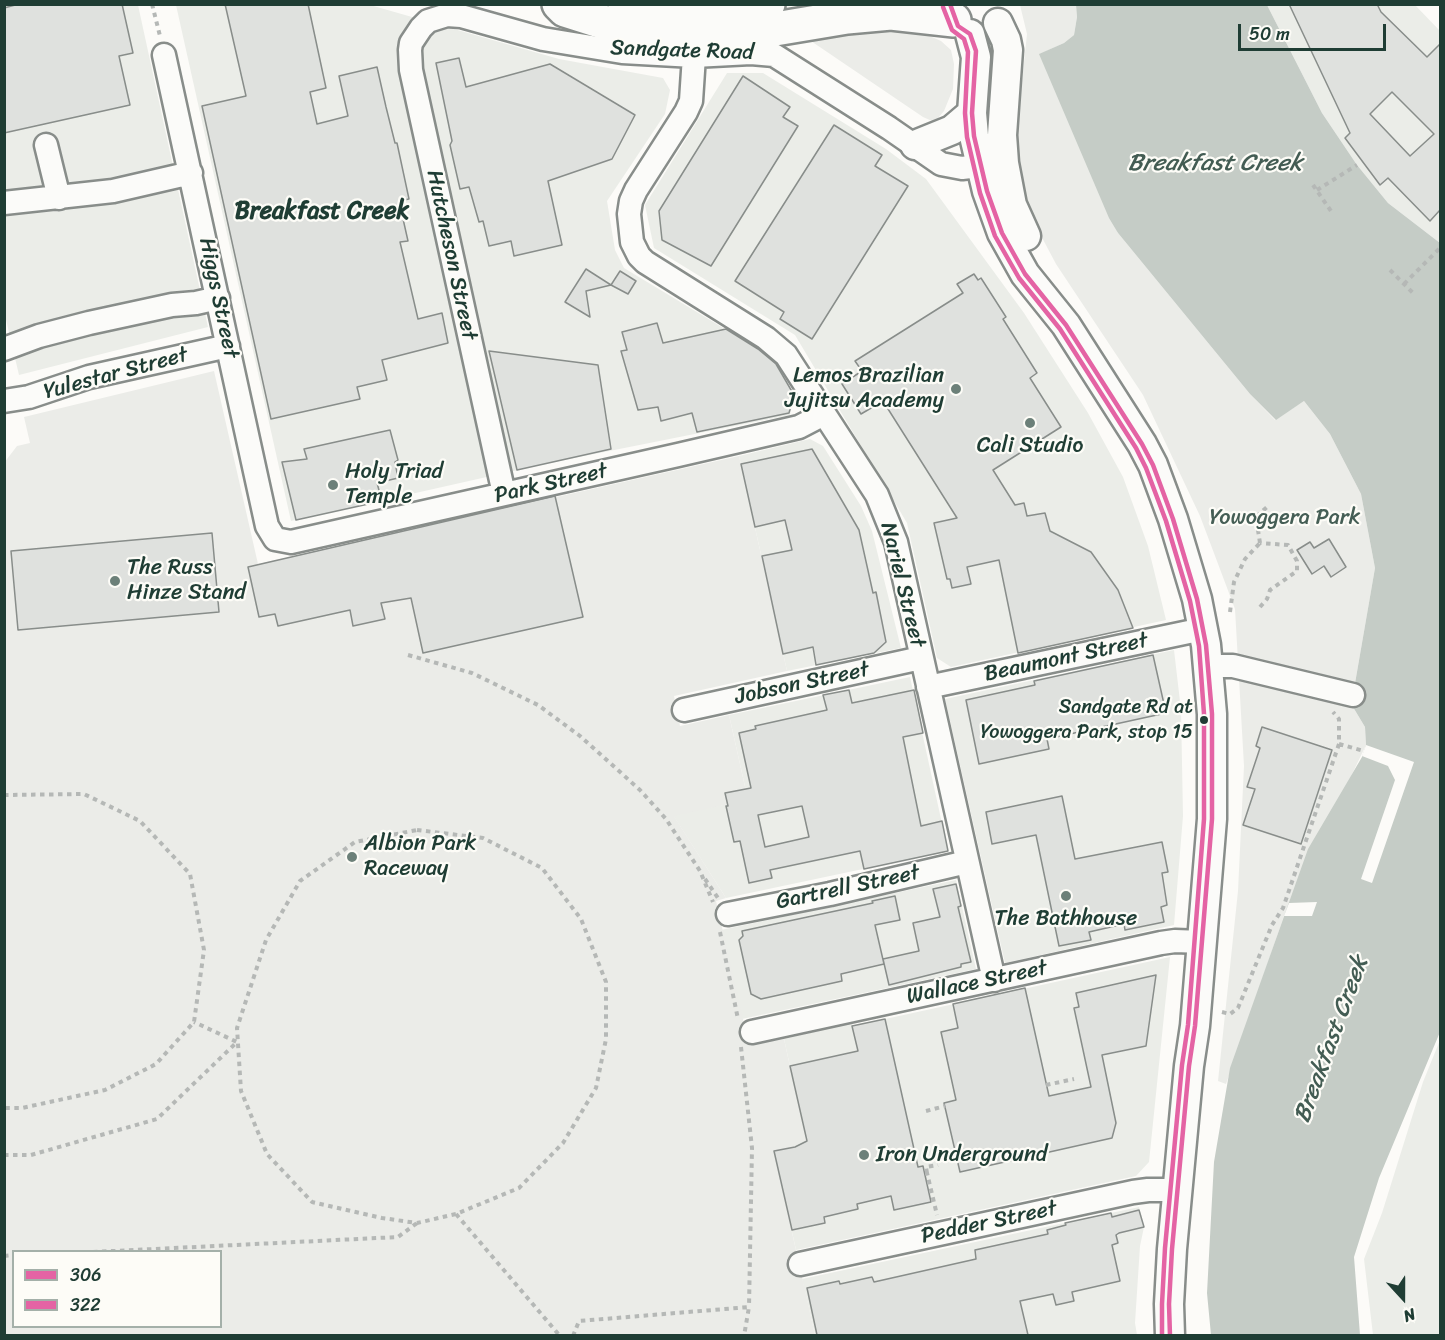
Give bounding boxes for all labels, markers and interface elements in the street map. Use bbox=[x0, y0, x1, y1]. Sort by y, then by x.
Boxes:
scale bar bbox=[1241, 12, 1390, 50]
text: 50 m bbox=[1249, 18, 1290, 50]
street label: Sandgate Road bbox=[610, 35, 754, 67]
water label: Breakfast Creek bbox=[1128, 150, 1302, 178]
street label: Hutcheson Street bbox=[420, 167, 482, 343]
district label: Breakfast Creek bbox=[235, 198, 409, 226]
street label: Higgs Street bbox=[192, 235, 244, 361]
street label: Yulestar Street bbox=[41, 342, 191, 406]
place label: Lemos Brazilian Jujitsu Academy bbox=[785, 363, 944, 414]
marker: Lemos Brazilian Jujitsu Academy bbox=[949, 382, 963, 396]
marker: Cali Studio bbox=[1023, 416, 1037, 430]
place label: Cali Studio bbox=[977, 433, 1083, 459]
street label: Park Street bbox=[492, 458, 610, 510]
place label: Holy Triad Temple bbox=[345, 459, 443, 511]
marker: Holy Triad Temple bbox=[326, 478, 340, 492]
park label: Yowoggera Park bbox=[1209, 505, 1361, 531]
street label: Nariel Street bbox=[874, 520, 930, 650]
place label: The Russ Hinze Stand bbox=[127, 555, 246, 606]
marker: The Russ Hinze Stand bbox=[108, 574, 122, 588]
street label: Beaumont Street bbox=[982, 628, 1150, 688]
street label: Jobson Street bbox=[733, 657, 871, 711]
place label: Sandgate Rd at Yowoggera Park, stop 15 bbox=[980, 696, 1193, 743]
marker: Sandgate Rd at Yowoggera Park, stop 15 bbox=[1198, 714, 1210, 726]
place label: Albion Park Raceway bbox=[364, 831, 476, 882]
marker: Albion Park Raceway bbox=[345, 850, 359, 864]
street label: Gartrell Street bbox=[774, 860, 922, 916]
marker: The Bathhouse bbox=[1059, 889, 1073, 903]
place label: The Bathhouse bbox=[995, 906, 1137, 932]
water label: Breakfast Creek bbox=[1289, 953, 1375, 1127]
street label: Wallace Street bbox=[904, 955, 1050, 1011]
place label: Iron Underground bbox=[876, 1142, 1047, 1168]
marker: Iron Underground bbox=[857, 1148, 871, 1162]
street label: Pedder Street bbox=[919, 1196, 1059, 1250]
legend bbox=[12, 1250, 222, 1328]
text: 306 bbox=[70, 1259, 101, 1291]
north arrow bbox=[1373, 1268, 1433, 1328]
text: 322 bbox=[70, 1289, 101, 1321]
text: N bbox=[1399, 1300, 1420, 1331]

